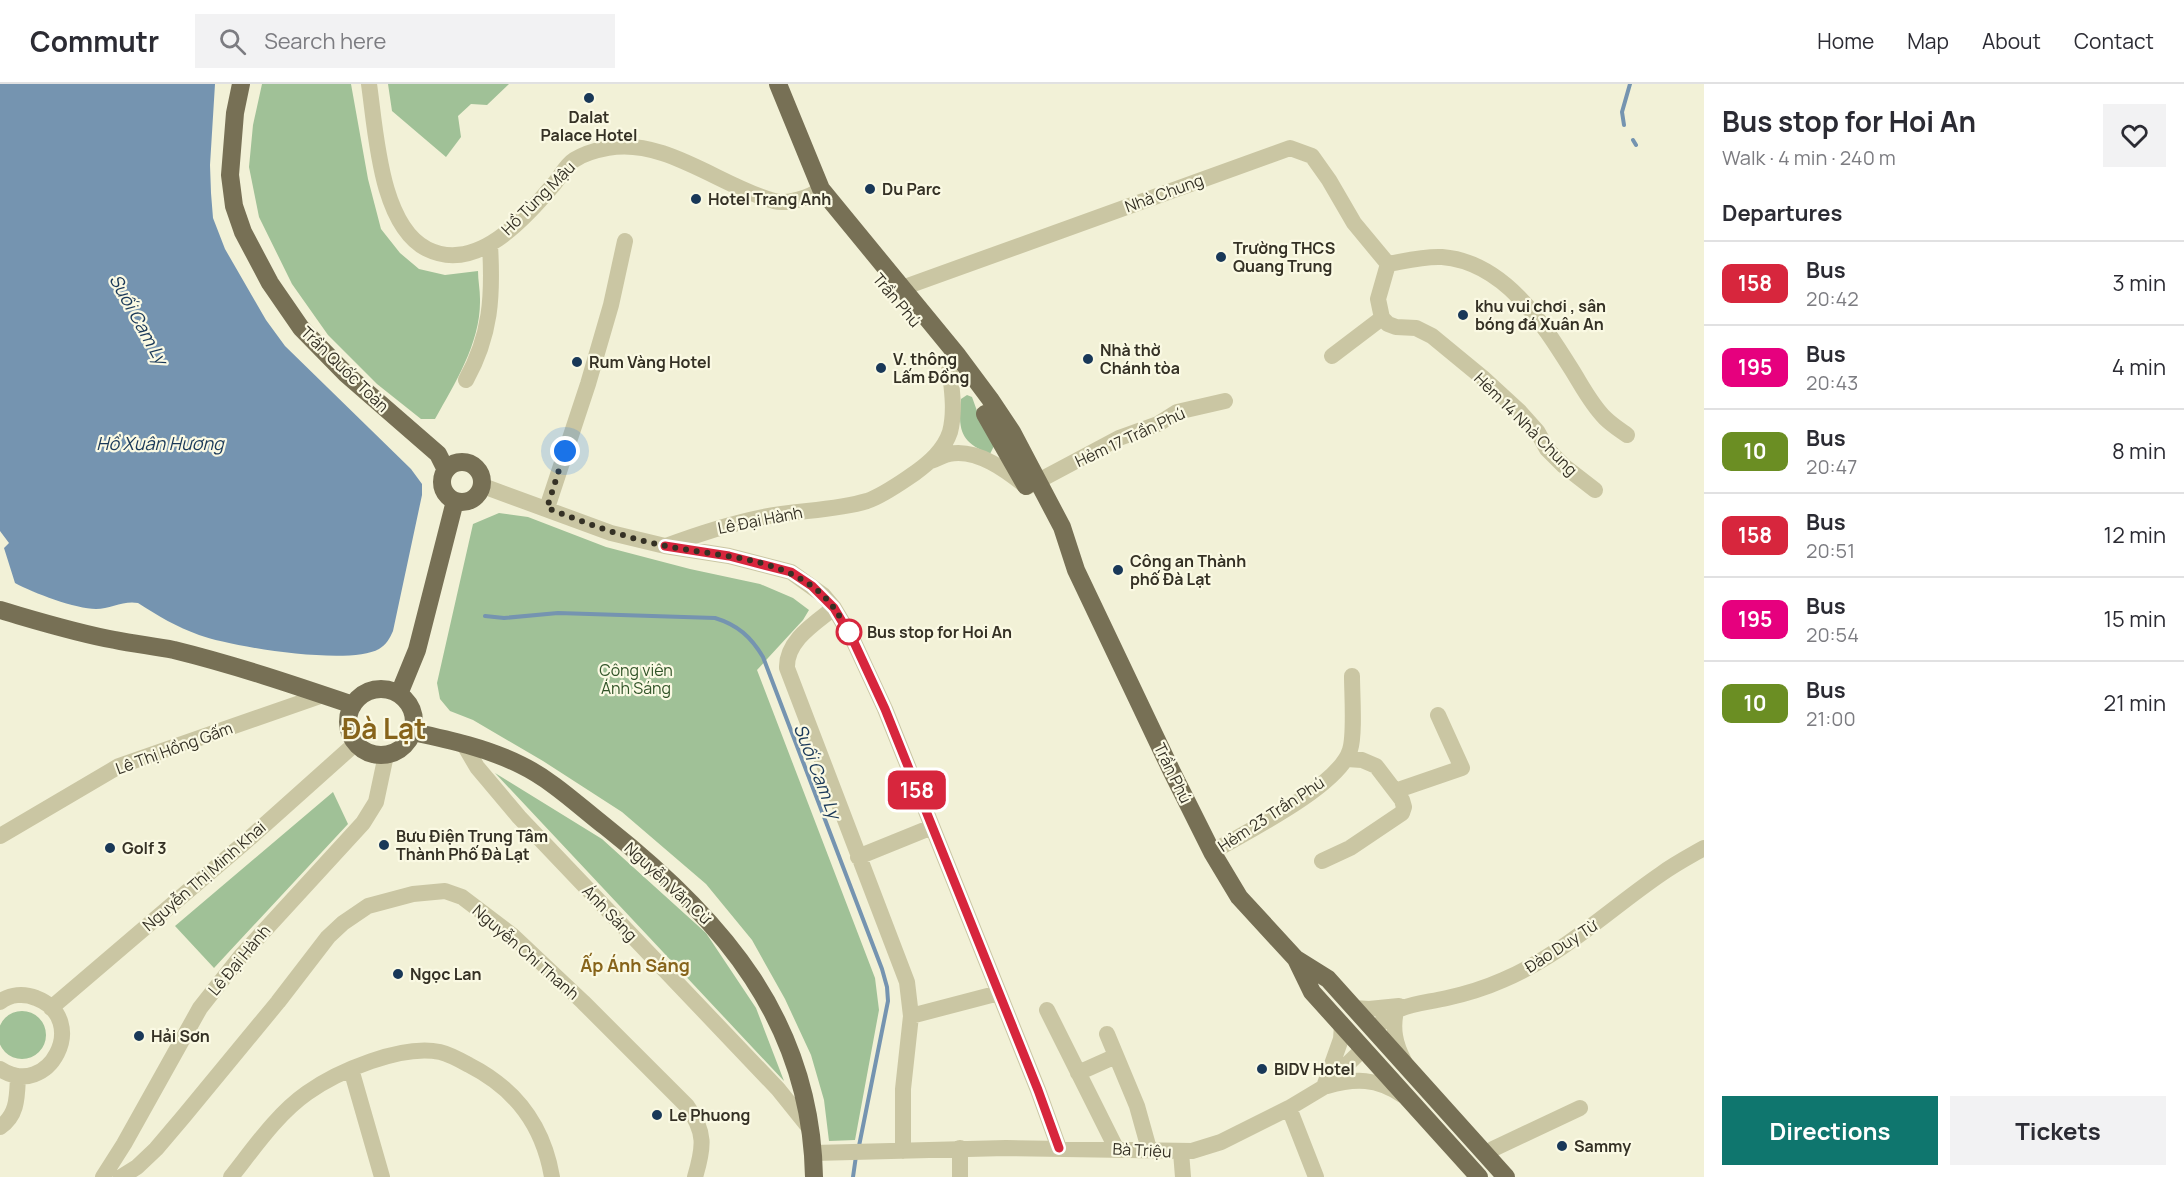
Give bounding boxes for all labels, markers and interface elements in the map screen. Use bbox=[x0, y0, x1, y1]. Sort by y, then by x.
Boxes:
search box bbox=[195, 14, 615, 68]
text: Commutr bbox=[30, 22, 159, 60]
icon: search bbox=[216, 25, 249, 58]
text: Search here bbox=[264, 26, 386, 56]
text: Home bbox=[1817, 27, 1874, 55]
text: Map bbox=[1907, 27, 1949, 55]
text: About bbox=[1982, 27, 2041, 55]
text: Contact bbox=[2074, 27, 2154, 55]
marker: Dalat Palace Hotel bbox=[582, 91, 596, 105]
text: Bus stop for Hoi An bbox=[1722, 102, 1976, 140]
button: heart bbox=[2103, 104, 2166, 167]
place label: Dalat Palace Hotel bbox=[541, 106, 637, 146]
text: Walk · 4 min · 240 m bbox=[1722, 144, 1896, 171]
street label: Hồ Tùng Mậu bbox=[496, 156, 580, 240]
street label: Nhà Chung bbox=[1122, 169, 1206, 217]
place label: Du Parc bbox=[882, 178, 941, 200]
marker: Du Parc bbox=[863, 182, 877, 196]
place label: Hotel Trang Anh bbox=[708, 188, 831, 210]
marker: Hotel Trang Anh bbox=[689, 192, 703, 206]
text: Departures bbox=[1722, 198, 1842, 228]
place label: Trường THCS Quang Trung bbox=[1233, 237, 1335, 277]
marker: Trường THCS Quang Trung bbox=[1214, 250, 1228, 264]
text: Bus bbox=[1806, 255, 1846, 285]
street label: Trần Phú bbox=[868, 268, 926, 332]
text: 3 min bbox=[2113, 268, 2166, 298]
text: 158 bbox=[1738, 269, 1772, 297]
water label: Suối Cam Ly bbox=[104, 270, 175, 371]
text: 20:42 bbox=[1806, 285, 1859, 312]
place label: khu vui chơi , sân bóng đá Xuân An bbox=[1475, 295, 1606, 335]
marker: khu vui chơi , sân bóng đá Xuân An bbox=[1456, 308, 1470, 322]
street label: Trần Quốc Toản bbox=[296, 321, 394, 417]
place label: Nhà thờ Chánh tòa bbox=[1100, 339, 1180, 379]
text: Bus bbox=[1806, 339, 1846, 369]
place label: V. thông Lấm Đồng bbox=[893, 348, 969, 388]
place label: Rum Vàng Hotel bbox=[589, 351, 711, 373]
marker: Nhà thờ Chánh tòa bbox=[1081, 352, 1095, 366]
text: 4 min bbox=[2112, 352, 2166, 382]
text: 195 bbox=[1738, 353, 1772, 381]
marker: Rum Vàng Hotel bbox=[570, 355, 584, 369]
marker: V. thông Lấm Đồng bbox=[874, 361, 888, 375]
street label: Hẻm 14 Nhà Chung bbox=[1469, 367, 1583, 481]
text: 20:43 bbox=[1806, 369, 1858, 396]
street label: Hẻm 17 Trần Phú bbox=[1071, 402, 1189, 472]
text: Bus bbox=[1806, 423, 1846, 453]
water label: Hồ Xuân Hương bbox=[96, 431, 225, 455]
your location bbox=[550, 436, 580, 466]
text: 8 min bbox=[2112, 436, 2166, 466]
text: 10 bbox=[1743, 437, 1767, 465]
text: 20:47 bbox=[1806, 453, 1857, 480]
street label: Lê Đại Hành bbox=[716, 501, 804, 539]
text: Bus bbox=[1806, 507, 1846, 537]
text: 12 min bbox=[2104, 520, 2166, 550]
text: 158 bbox=[1738, 521, 1772, 549]
text: 20:51 bbox=[1806, 537, 1855, 564]
place label: Công an Thành phố Đà Lạt bbox=[1130, 550, 1246, 590]
marker: Công an Thành phố Đà Lạt bbox=[1111, 563, 1125, 577]
text: Bus bbox=[1806, 591, 1846, 621]
text: 15 min bbox=[2103, 604, 2166, 634]
text: 195 bbox=[1738, 605, 1772, 633]
marker: Bus stop for Hoi An bbox=[836, 619, 862, 645]
place label: Bus stop for Hoi An bbox=[867, 621, 1012, 643]
text: 20:54 bbox=[1806, 621, 1859, 648]
park label: Công viên Ánh Sáng bbox=[599, 659, 673, 699]
text: Bus bbox=[1806, 675, 1846, 705]
text: 21 min bbox=[2104, 688, 2166, 718]
text: 10 bbox=[1743, 689, 1767, 717]
text: 21:00 bbox=[1806, 705, 1856, 732]
district label: Đà Lạt bbox=[342, 709, 426, 747]
street label: Lê Thị Hồng Gấm bbox=[112, 717, 236, 779]
water label: Suối Cam Ly bbox=[789, 720, 848, 824]
street label: Trần Phú bbox=[1149, 739, 1197, 807]
line badge: 158 bbox=[882, 770, 952, 810]
street label: Hẻm 23 Trần Phú bbox=[1214, 771, 1328, 857]
text: 158 bbox=[900, 776, 934, 804]
street label: Nguyễn Thị Minh Khai bbox=[138, 816, 270, 936]
place label: Bưu Điện Trung Tâm Thành Phố Đà Lạt bbox=[396, 825, 548, 865]
place label: Golf 3 bbox=[122, 837, 167, 859]
street label: Nguyễn Văn Cừ bbox=[620, 837, 717, 929]
marker: Bưu Điện Trung Tâm Thành Phố Đà Lạt bbox=[377, 838, 391, 852]
marker: Golf 3 bbox=[103, 841, 117, 855]
street label: Ánh Sáng bbox=[578, 880, 642, 946]
street label: Nguyễn Chí Thanh bbox=[468, 900, 584, 1004]
street label: Đào Duy Từ bbox=[1520, 914, 1602, 978]
street label: Lê Đại Hành bbox=[203, 920, 275, 1000]
district label: Ấp Ánh Sáng bbox=[580, 952, 690, 977]
place label: Ngọc Lan bbox=[410, 963, 481, 985]
marker: Ngọc Lan bbox=[391, 967, 405, 981]
place label: Hải Sơn bbox=[151, 1025, 210, 1047]
marker: Hải Sơn bbox=[132, 1029, 146, 1043]
place label: BIDV Hotel bbox=[1274, 1058, 1355, 1080]
marker: BIDV Hotel bbox=[1255, 1062, 1269, 1076]
button: Directions bbox=[1722, 1096, 1938, 1165]
button: Tickets bbox=[1950, 1096, 2166, 1165]
place label: Le Phuong bbox=[669, 1104, 750, 1126]
marker: Le Phuong bbox=[650, 1108, 664, 1122]
place label: Sammy bbox=[1574, 1135, 1631, 1157]
street label: Bà Triệu bbox=[1112, 1137, 1172, 1163]
marker: Sammy bbox=[1555, 1139, 1569, 1153]

